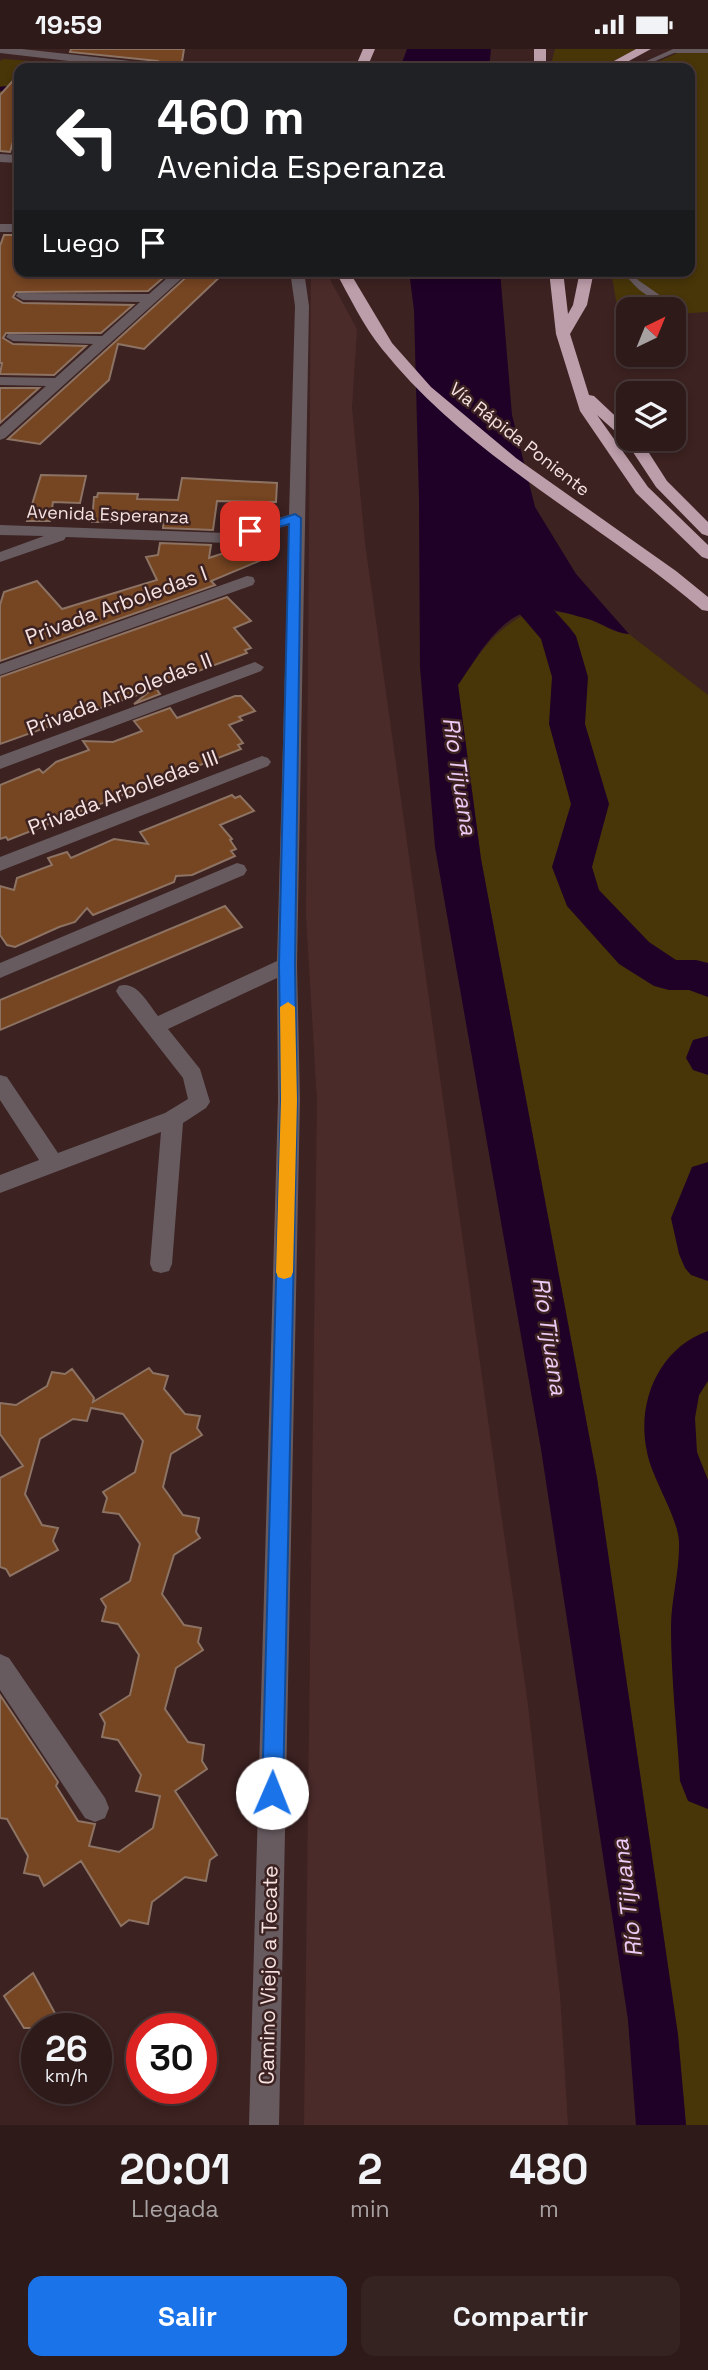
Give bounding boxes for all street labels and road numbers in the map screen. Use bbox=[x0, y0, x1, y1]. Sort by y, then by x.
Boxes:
street label: Vía Rápida Poniente bbox=[445, 377, 595, 501]
street label: Avenida Esperanza bbox=[26, 500, 190, 528]
street label: Privada Arboledas I bbox=[21, 560, 211, 650]
street label: Privada Arboledas II bbox=[22, 646, 216, 742]
street label: Privada Arboledas III bbox=[24, 743, 222, 841]
street label: Camino Viejo a Tecate bbox=[253, 1865, 283, 2085]

